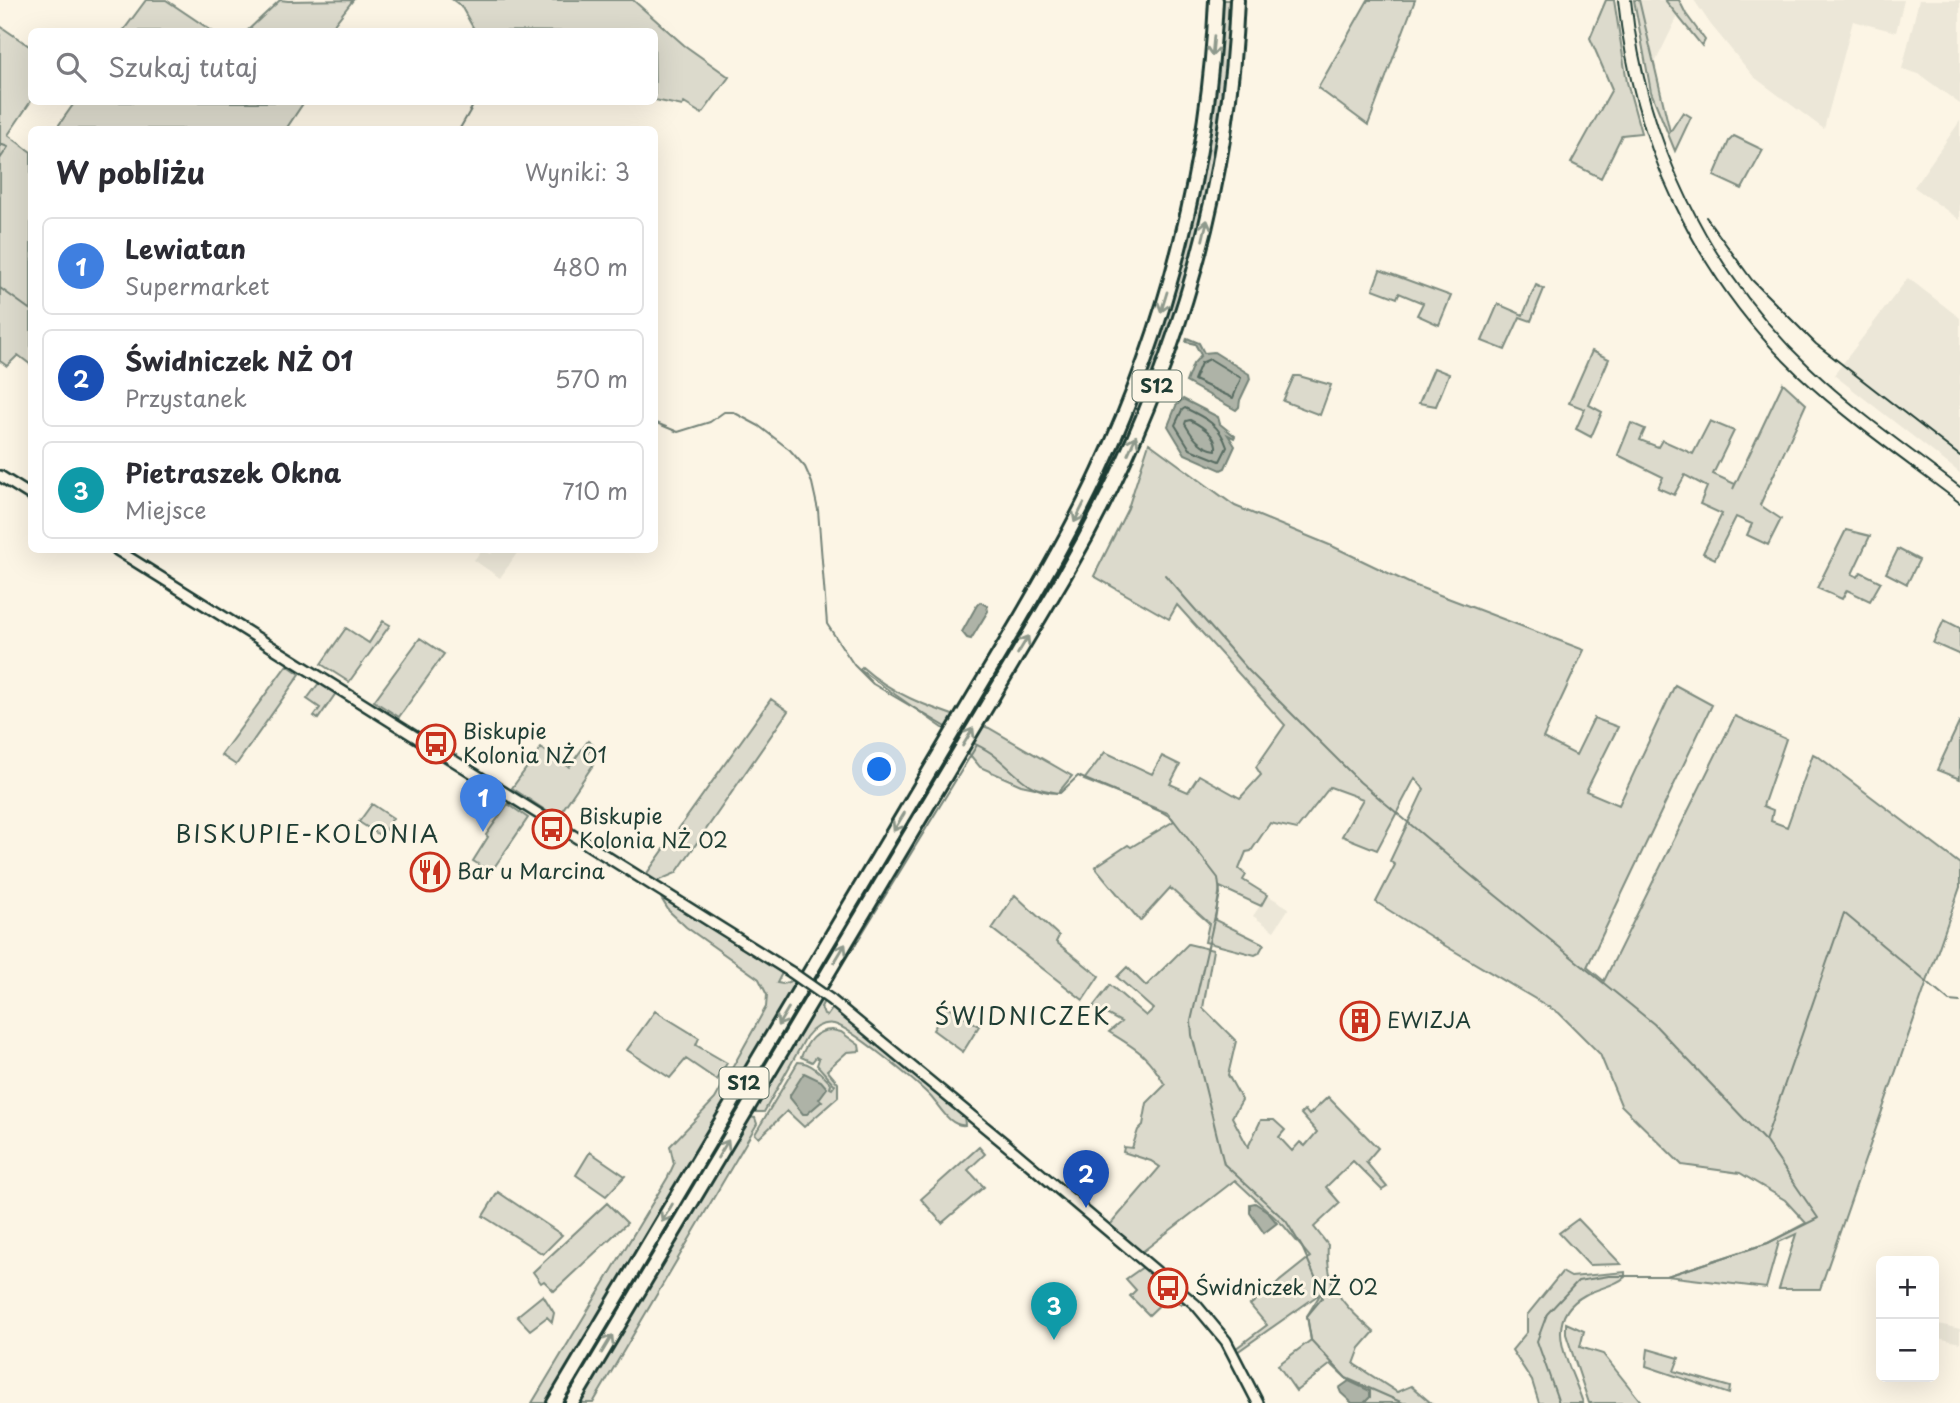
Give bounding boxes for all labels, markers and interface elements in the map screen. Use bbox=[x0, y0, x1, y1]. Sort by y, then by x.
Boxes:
search box bbox=[28, 28, 658, 105]
one-way arrow bbox=[1206, 34, 1219, 57]
text: Szukaj tutaj bbox=[108, 47, 258, 86]
icon: search bbox=[52, 48, 90, 86]
text: W pobliżu bbox=[56, 149, 205, 194]
text: Wyniki: 3 bbox=[525, 154, 630, 189]
one-way arrow bbox=[1199, 219, 1213, 242]
text: Lewiatan bbox=[125, 229, 246, 268]
text: 1 bbox=[76, 249, 87, 284]
text: 480 m bbox=[553, 249, 628, 284]
text: Supermarket bbox=[125, 268, 269, 303]
one-way arrow bbox=[1156, 291, 1169, 313]
text: Świdniczek NŻ 01 bbox=[125, 341, 353, 380]
text: 2 bbox=[73, 361, 89, 396]
text: 570 m bbox=[555, 361, 628, 396]
road number: S12 bbox=[1132, 370, 1182, 402]
text: Przystanek bbox=[125, 380, 247, 415]
one-way arrow bbox=[1126, 435, 1139, 456]
text: Pietraszek Okna bbox=[125, 453, 341, 492]
text: 3 bbox=[73, 473, 89, 508]
text: 710 m bbox=[562, 473, 628, 508]
text: Miejsce bbox=[125, 492, 207, 527]
one-way arrow bbox=[1071, 502, 1085, 523]
one-way arrow bbox=[1016, 635, 1030, 655]
place label: Biskupie Kolonia NŻ 01 bbox=[463, 714, 607, 770]
bus stop icon: Biskupie Kolonia NŻ 01 bbox=[415, 723, 457, 765]
one-way arrow bbox=[961, 728, 975, 748]
your location bbox=[862, 752, 896, 786]
pin: 1 bbox=[460, 774, 506, 832]
place label: Biskupie Kolonia NŻ 02 bbox=[579, 799, 728, 855]
bus stop icon: Biskupie Kolonia NŻ 02 bbox=[531, 808, 573, 850]
one-way arrow bbox=[892, 811, 906, 831]
district label: BISKUPIE-KOLONIA bbox=[176, 815, 440, 851]
restaurant icon: Bar u Marcina bbox=[409, 851, 451, 893]
place label: Bar u Marcina bbox=[457, 854, 606, 886]
one-way arrow bbox=[833, 944, 847, 964]
district label: ŚWIDNICZEK bbox=[934, 997, 1112, 1033]
building icon: EWIZJA bbox=[1339, 1000, 1381, 1042]
place label: EWIZJA bbox=[1387, 1003, 1471, 1035]
one-way arrow bbox=[776, 1007, 790, 1027]
road number: S12 bbox=[720, 1068, 768, 1098]
one-way arrow bbox=[717, 1139, 731, 1159]
pin: 2 bbox=[1063, 1150, 1109, 1208]
one-way arrow bbox=[660, 1202, 674, 1222]
map controls bbox=[1876, 1256, 1939, 1382]
button: + bbox=[1876, 1256, 1939, 1319]
bus stop icon: Świdniczek NŻ 02 bbox=[1147, 1267, 1189, 1309]
place label: Świdniczek NŻ 02 bbox=[1195, 1270, 1378, 1302]
pin: 3 bbox=[1031, 1282, 1077, 1340]
button: − bbox=[1876, 1319, 1939, 1382]
one-way arrow bbox=[600, 1335, 614, 1355]

